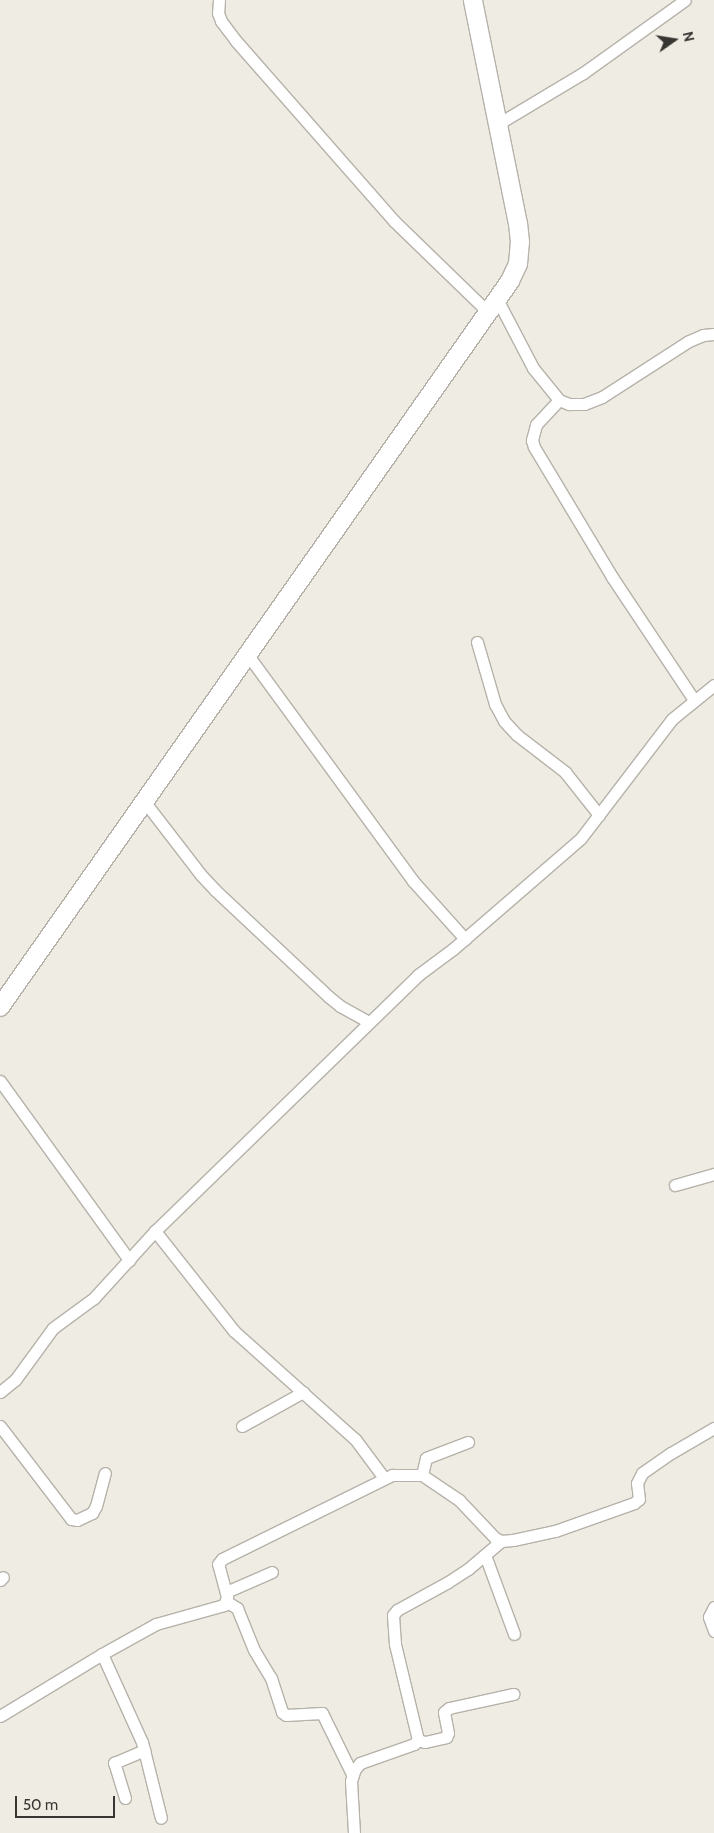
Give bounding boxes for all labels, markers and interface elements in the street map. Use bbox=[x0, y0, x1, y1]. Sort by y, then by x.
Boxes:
north arrow bbox=[649, 15, 699, 65]
text: N bbox=[679, 30, 698, 43]
scale bar bbox=[18, 1786, 118, 1818]
text: 50 m bbox=[23, 1796, 58, 1814]

